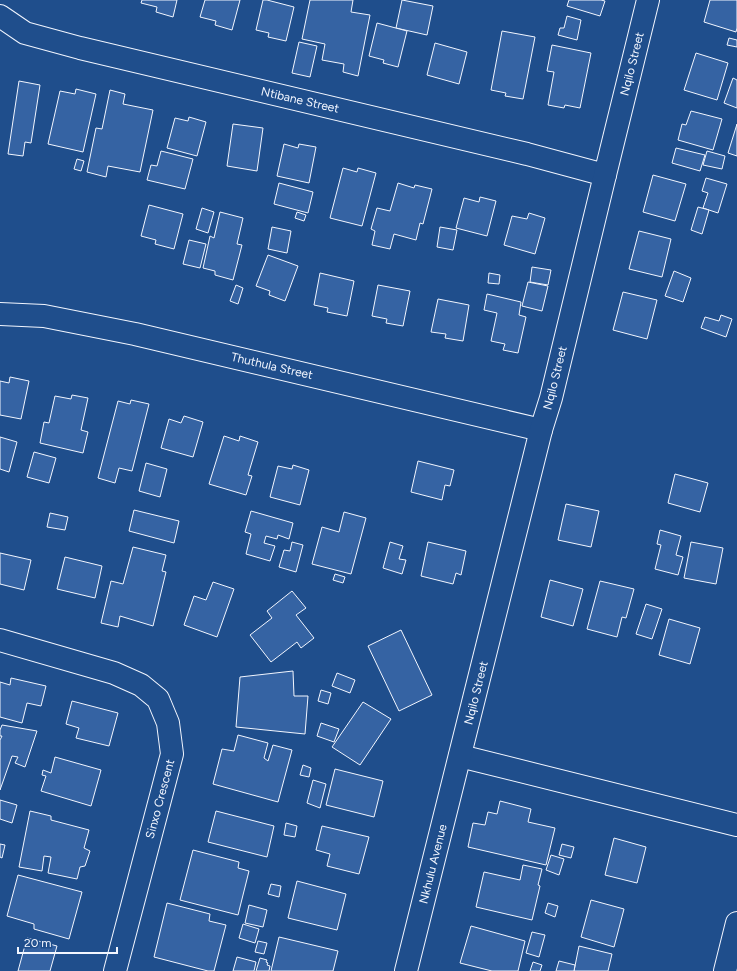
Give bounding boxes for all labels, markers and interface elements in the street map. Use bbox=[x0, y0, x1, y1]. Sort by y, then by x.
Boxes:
street label: Nqilo Street bbox=[617, 30, 647, 97]
street label: Ntibane Street bbox=[260, 84, 341, 116]
street label: Nqilo Street bbox=[540, 344, 570, 411]
street label: Thuthula Street bbox=[230, 350, 315, 382]
street label: Nqilo Street bbox=[461, 659, 491, 726]
street label: Sinxo Crescent bbox=[143, 757, 177, 840]
street label: Nkhulu Avenue bbox=[416, 822, 450, 905]
scale bar bbox=[18, 929, 117, 955]
text: 20 m bbox=[24, 936, 52, 950]

